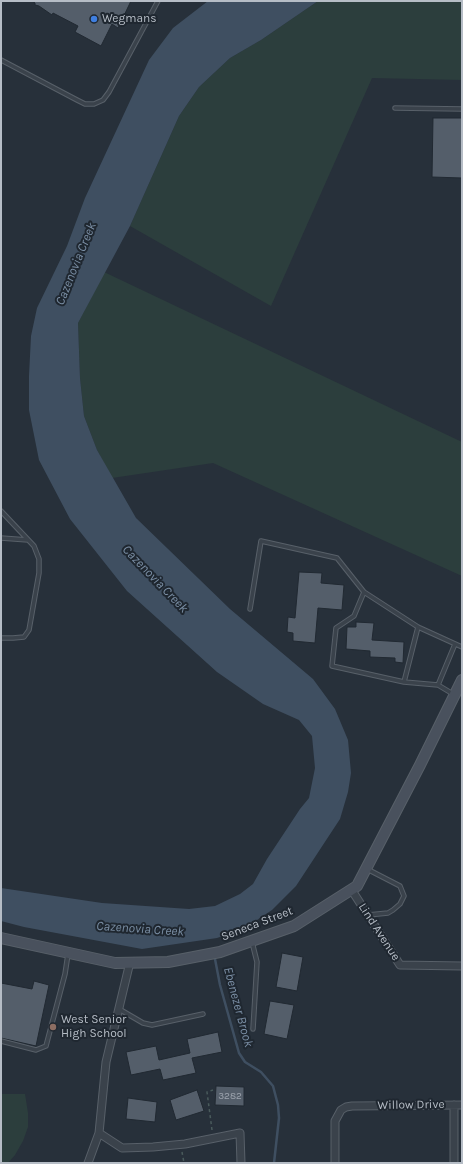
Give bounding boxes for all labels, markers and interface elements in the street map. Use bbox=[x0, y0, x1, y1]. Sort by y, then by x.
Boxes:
place label: Wegmans bbox=[102, 12, 157, 26]
marker: Wegmans bbox=[89, 14, 99, 24]
water label: Cazenovia Creek bbox=[52, 220, 100, 308]
water label: Cazenovia Creek bbox=[119, 542, 191, 616]
street label: Lind Avenue bbox=[355, 900, 403, 964]
street label: Seneca Street bbox=[219, 904, 295, 944]
water label: Cazenovia Creek bbox=[96, 918, 184, 940]
water label: Ebenezer Brook bbox=[220, 965, 256, 1049]
place label: West Senior High School bbox=[61, 1013, 127, 1041]
marker: West Senior High School bbox=[48, 1022, 58, 1032]
house number: 3282 bbox=[218, 1090, 242, 1102]
street label: Willow Drive bbox=[377, 1097, 445, 1113]

